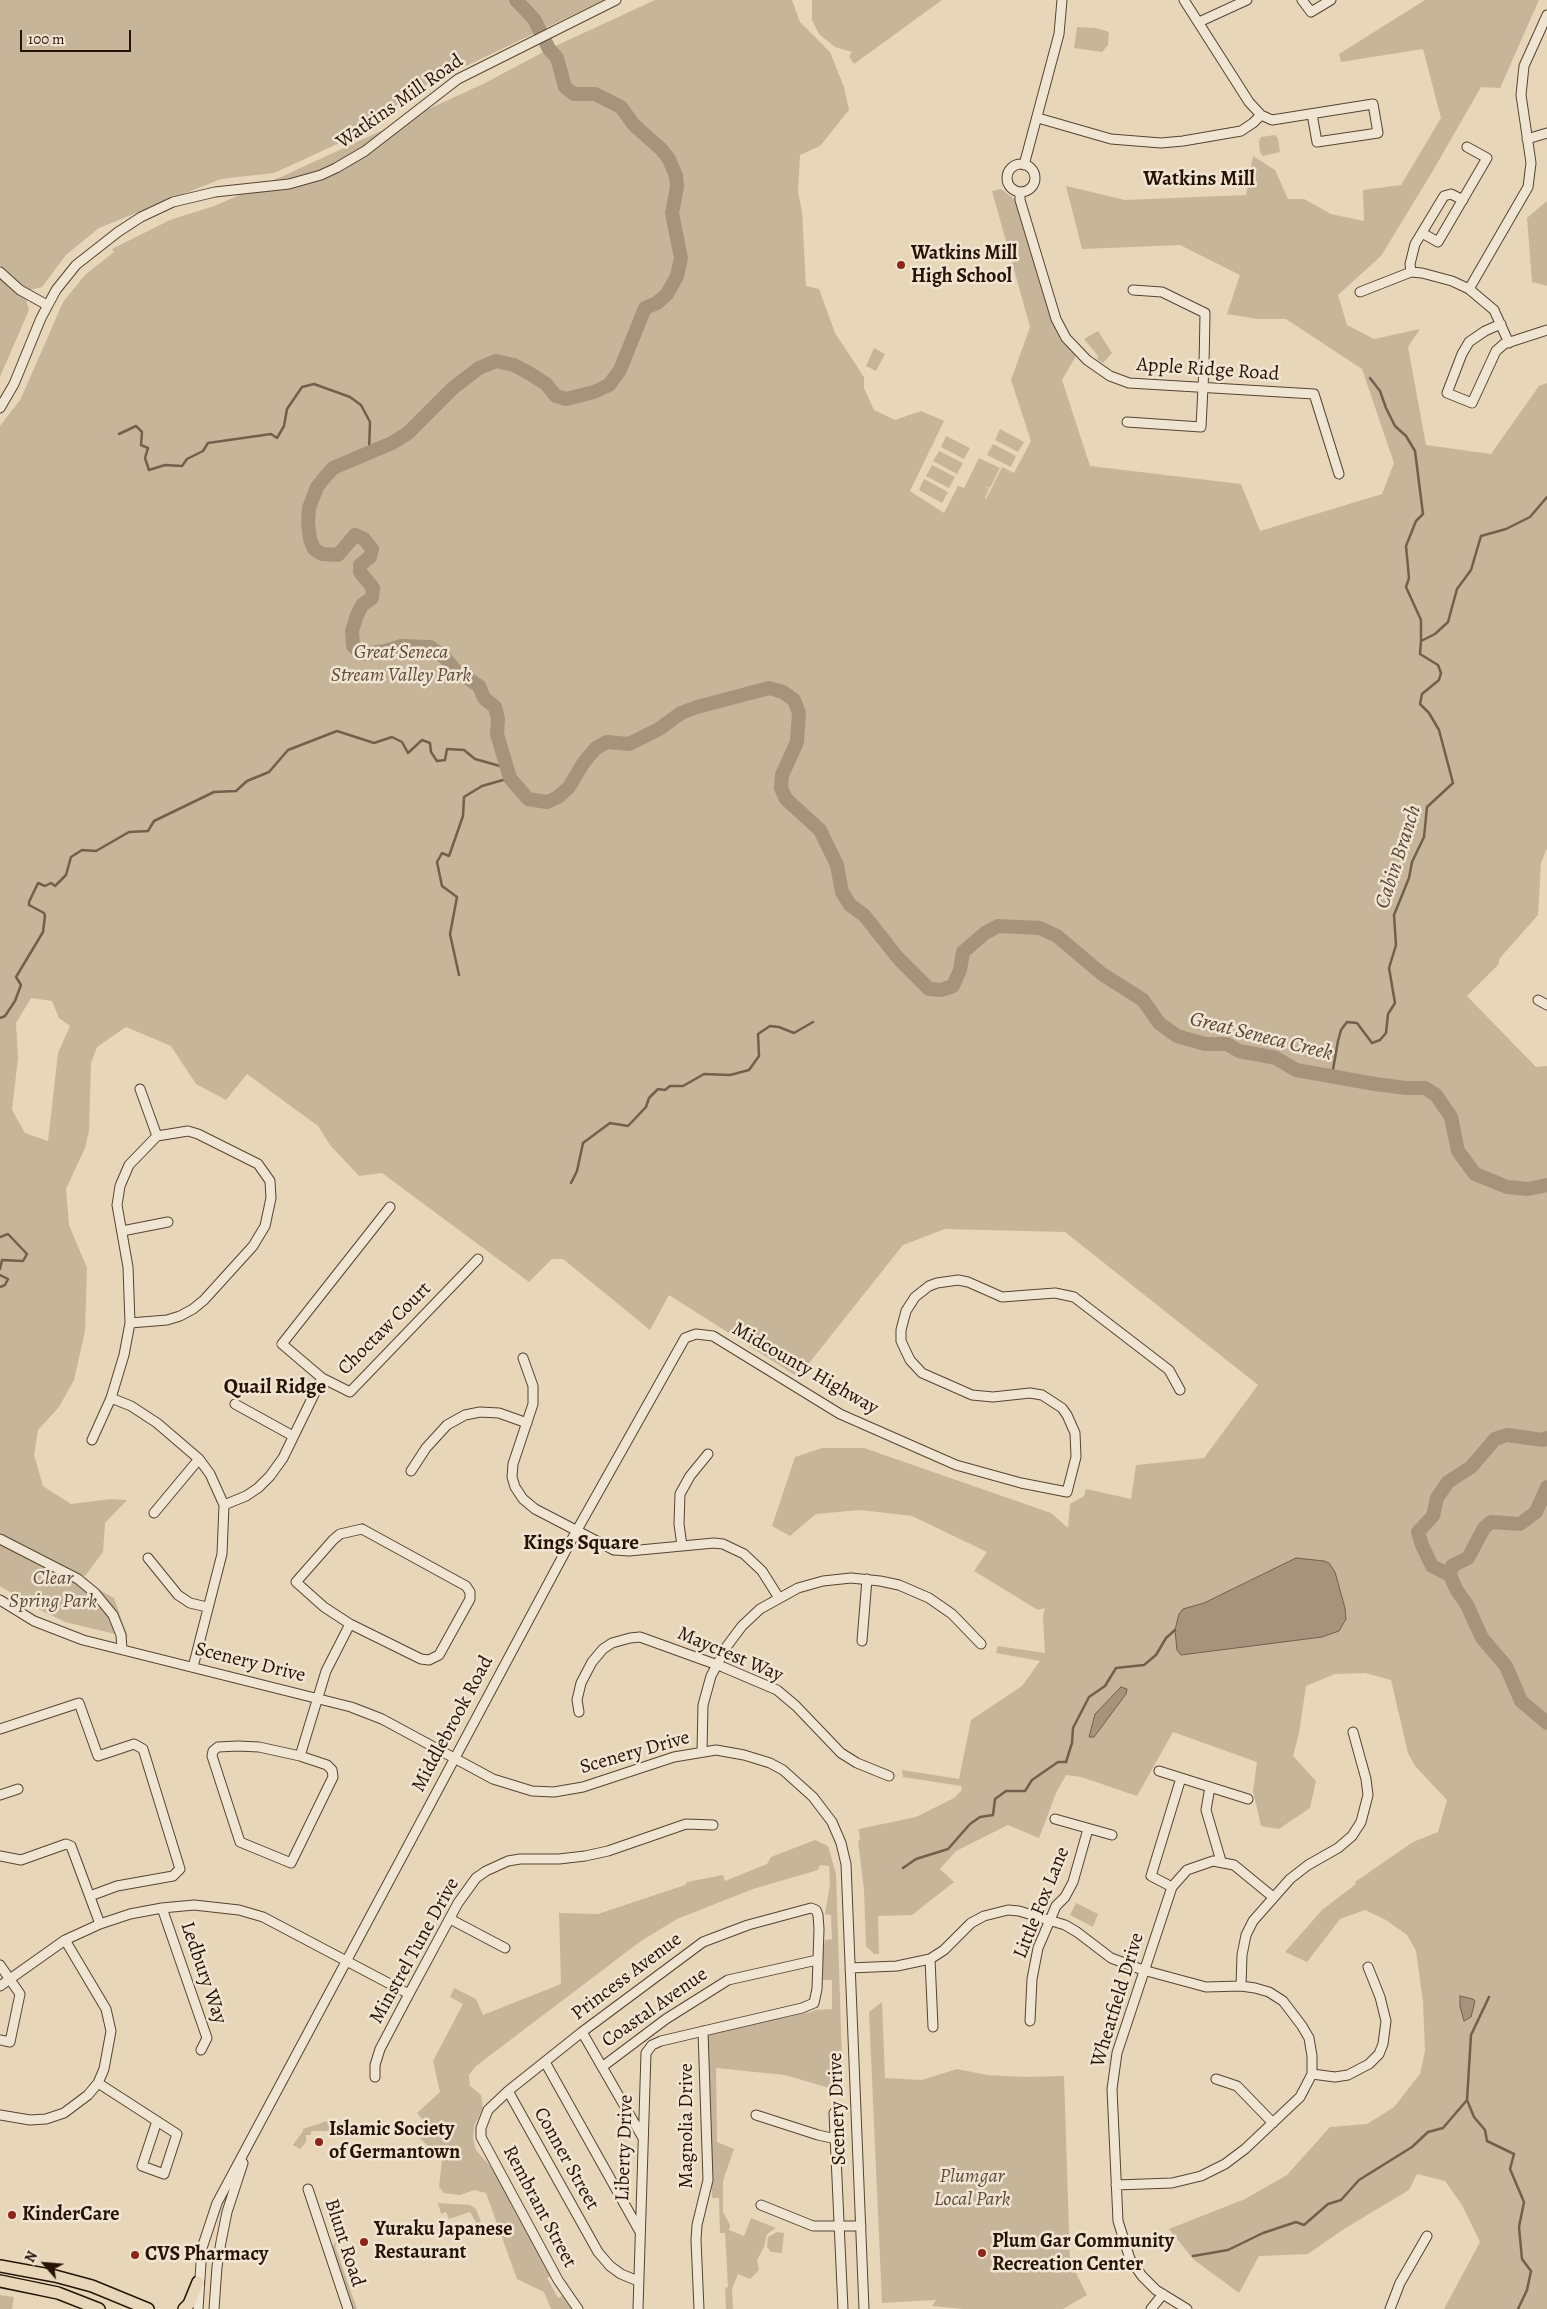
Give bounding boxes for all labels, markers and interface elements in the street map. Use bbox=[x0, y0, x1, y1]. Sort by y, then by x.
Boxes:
scale bar bbox=[22, 20, 134, 52]
text: 100 m bbox=[28, 29, 65, 49]
street label: Watkins Mill Road bbox=[332, 49, 468, 155]
district label: Watkins Mill bbox=[1143, 167, 1255, 193]
place label: Watkins Mill High School bbox=[911, 242, 1017, 289]
marker: Watkins Mill High School bbox=[895, 259, 907, 271]
street label: Apple Ridge Road bbox=[1136, 353, 1280, 387]
park label: Great Seneca Stream Valley Park bbox=[331, 641, 471, 688]
water label: Cabin Branch bbox=[1370, 802, 1428, 912]
water label: Great Seneca Creek bbox=[1187, 1007, 1335, 1067]
street label: Choctaw Court bbox=[333, 1277, 437, 1381]
street label: Midcounty Highway bbox=[728, 1317, 882, 1421]
district label: Quail Ridge bbox=[224, 1375, 326, 1401]
district label: Kings Square bbox=[523, 1531, 639, 1557]
park label: Clear Spring Park bbox=[9, 1567, 97, 1614]
street label: Maycrest Way bbox=[673, 1622, 787, 1688]
street label: Scenery Drive bbox=[192, 1638, 308, 1688]
street label: Middlebrook Road bbox=[407, 1652, 499, 1796]
street label: Scenery Drive bbox=[577, 1726, 693, 1780]
street label: Little Fox Lane bbox=[1009, 1844, 1075, 1962]
street label: Minstrel Tune Drive bbox=[365, 1874, 465, 2028]
street label: Ledbury Way bbox=[174, 1919, 232, 2027]
street label: Princess Avenue bbox=[567, 1928, 687, 2026]
street label: Wheatfield Drive bbox=[1086, 1930, 1150, 2070]
street label: Coastal Avenue bbox=[597, 1963, 713, 2053]
street label: Scenery Drive bbox=[824, 2052, 852, 2166]
street label: Magnolia Drive bbox=[675, 2063, 699, 2189]
street label: Liberty Drive bbox=[611, 2094, 639, 2202]
street label: Conner Street bbox=[528, 2103, 604, 2215]
place label: Islamic Society of Germantown bbox=[329, 2118, 460, 2165]
marker: Islamic Society of Germantown bbox=[313, 2136, 325, 2148]
street label: Rembrant Street bbox=[497, 2142, 581, 2272]
park label: Plumgar Local Park bbox=[934, 2165, 1010, 2212]
street label: Blunt Road bbox=[319, 2196, 369, 2290]
place label: KinderCare bbox=[22, 2203, 120, 2227]
marker: KinderCare bbox=[6, 2209, 18, 2221]
place label: Yuraku Japanese Restaurant bbox=[374, 2218, 512, 2265]
place label: Plum Gar Community Recreation Center bbox=[992, 2230, 1174, 2277]
marker: Yuraku Japanese Restaurant bbox=[358, 2236, 370, 2248]
north arrow bbox=[20, 2239, 70, 2289]
place label: CVS Pharmacy bbox=[145, 2243, 268, 2267]
marker: Plum Gar Community Recreation Center bbox=[976, 2247, 988, 2259]
text: N bbox=[20, 2248, 42, 2266]
marker: CVS Pharmacy bbox=[129, 2249, 141, 2261]

